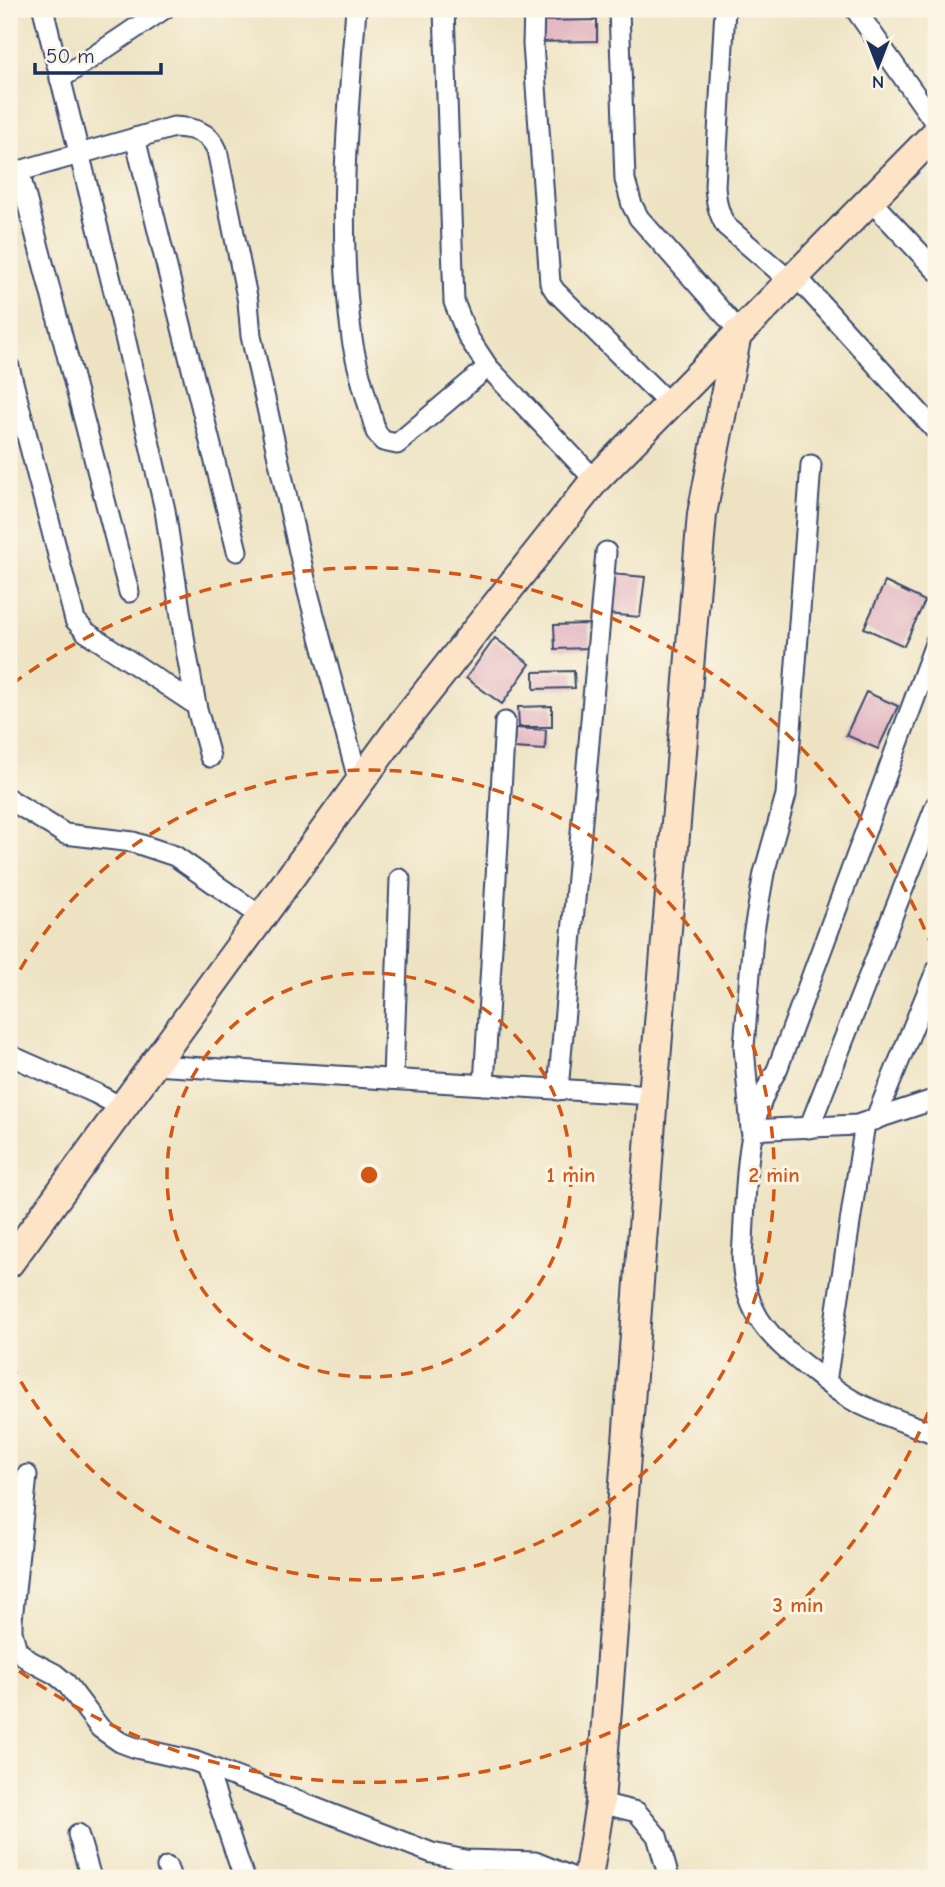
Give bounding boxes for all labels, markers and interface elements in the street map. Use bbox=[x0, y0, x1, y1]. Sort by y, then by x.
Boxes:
scale bar bbox=[35, 32, 161, 76]
north arrow bbox=[844, 32, 914, 102]
text: 50 m bbox=[46, 44, 95, 68]
text: N bbox=[872, 71, 884, 93]
centre of rings bbox=[357, 1163, 381, 1187]
text: 1 min bbox=[547, 1163, 595, 1187]
text: 2 min bbox=[748, 1163, 800, 1187]
text: 3 min bbox=[772, 1593, 824, 1617]

